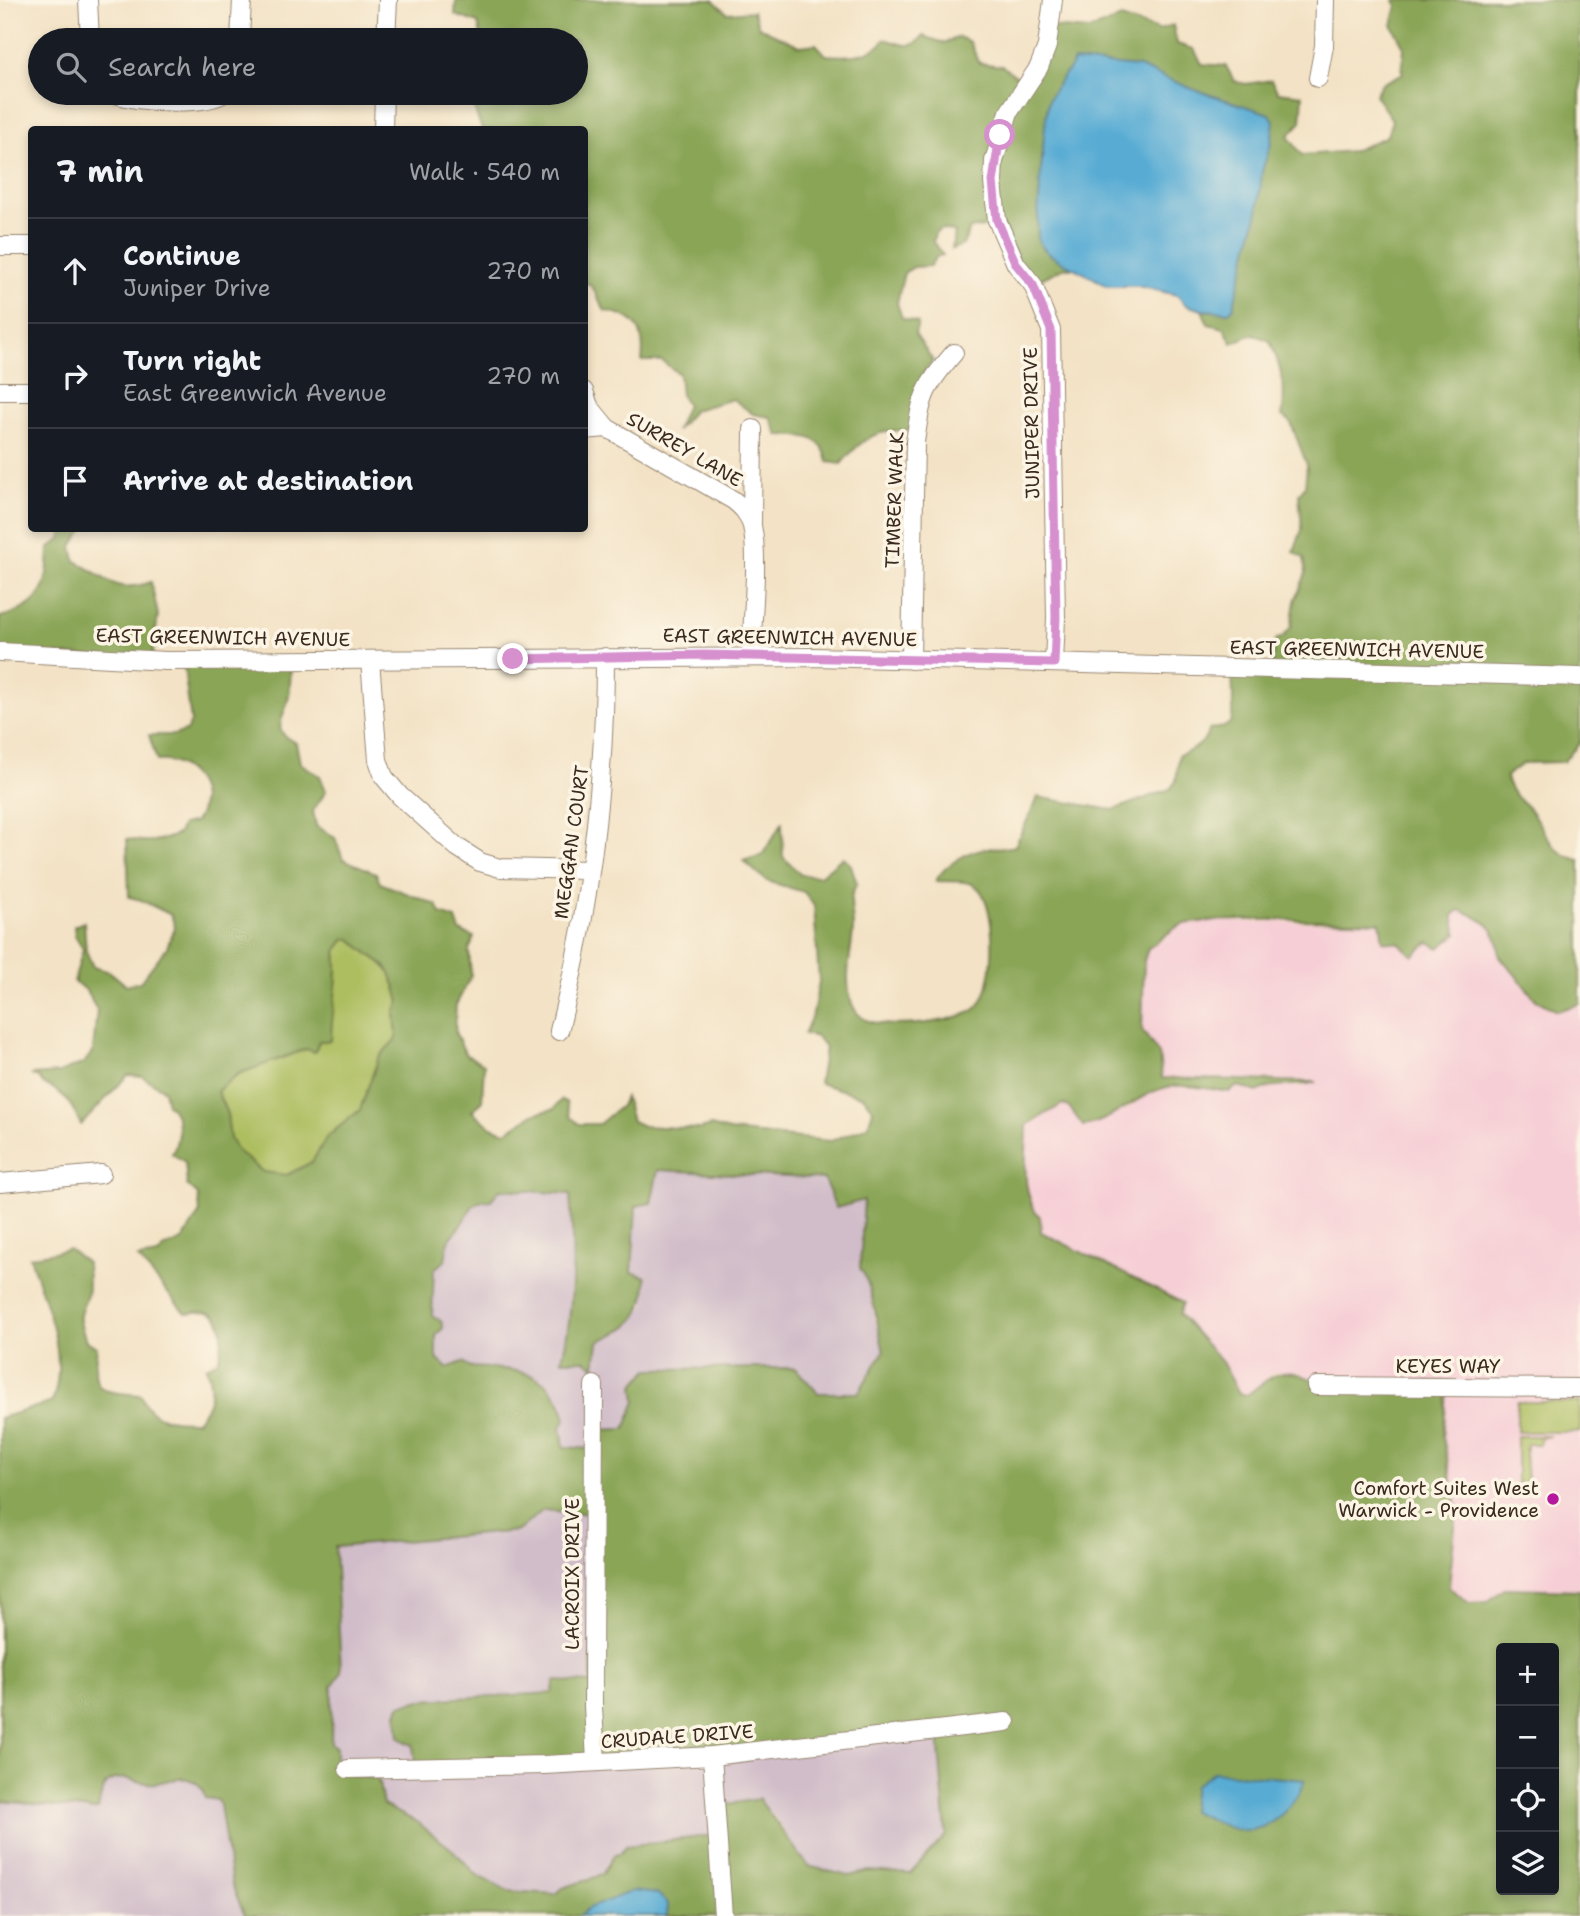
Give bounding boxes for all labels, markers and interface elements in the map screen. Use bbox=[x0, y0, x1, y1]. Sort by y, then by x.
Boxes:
search box bbox=[28, 28, 588, 105]
icon: search bbox=[52, 48, 90, 86]
text: Search here bbox=[108, 49, 257, 84]
route start bbox=[984, 119, 1015, 150]
text: 7 min bbox=[56, 151, 143, 192]
text: Walk · 540 m bbox=[409, 157, 560, 187]
text: Continue bbox=[123, 238, 241, 273]
icon: ahead bbox=[56, 252, 94, 290]
text: 270 m bbox=[486, 256, 560, 286]
text: Juniper Drive bbox=[123, 273, 271, 303]
text: Turn right bbox=[123, 343, 261, 378]
street label: JUNIPER DRIVE bbox=[1018, 347, 1045, 499]
icon: right bbox=[56, 357, 94, 395]
text: 270 m bbox=[486, 361, 560, 391]
text: East Greenwich Avenue bbox=[123, 378, 387, 408]
street label: SURREY LANE bbox=[622, 406, 747, 493]
street label: TIMBER WALK bbox=[880, 431, 909, 569]
icon: arrive bbox=[56, 462, 94, 500]
text: Arrive at destination bbox=[123, 463, 413, 498]
street label: EAST GREENWICH AVENUE bbox=[95, 623, 351, 652]
street label: EAST GREENWICH AVENUE bbox=[662, 623, 918, 652]
street label: EAST GREENWICH AVENUE bbox=[1229, 635, 1485, 664]
route end bbox=[497, 643, 528, 674]
street label: MEGGAN COURT bbox=[548, 763, 595, 921]
street label: KEYES WAY bbox=[1395, 1354, 1501, 1379]
place label: Comfort Suites West Warwick - Providence bbox=[1338, 1476, 1539, 1523]
marker: Comfort Suites West Warwick - Providence bbox=[1545, 1491, 1561, 1507]
street label: LACROIX DRIVE bbox=[560, 1498, 585, 1650]
map controls bbox=[1496, 1643, 1559, 1895]
button: + bbox=[1496, 1643, 1559, 1706]
button: − bbox=[1496, 1706, 1559, 1769]
street label: CRUDALE DRIVE bbox=[600, 1719, 754, 1754]
button: locate bbox=[1496, 1769, 1559, 1832]
button: layers bbox=[1496, 1832, 1559, 1895]

